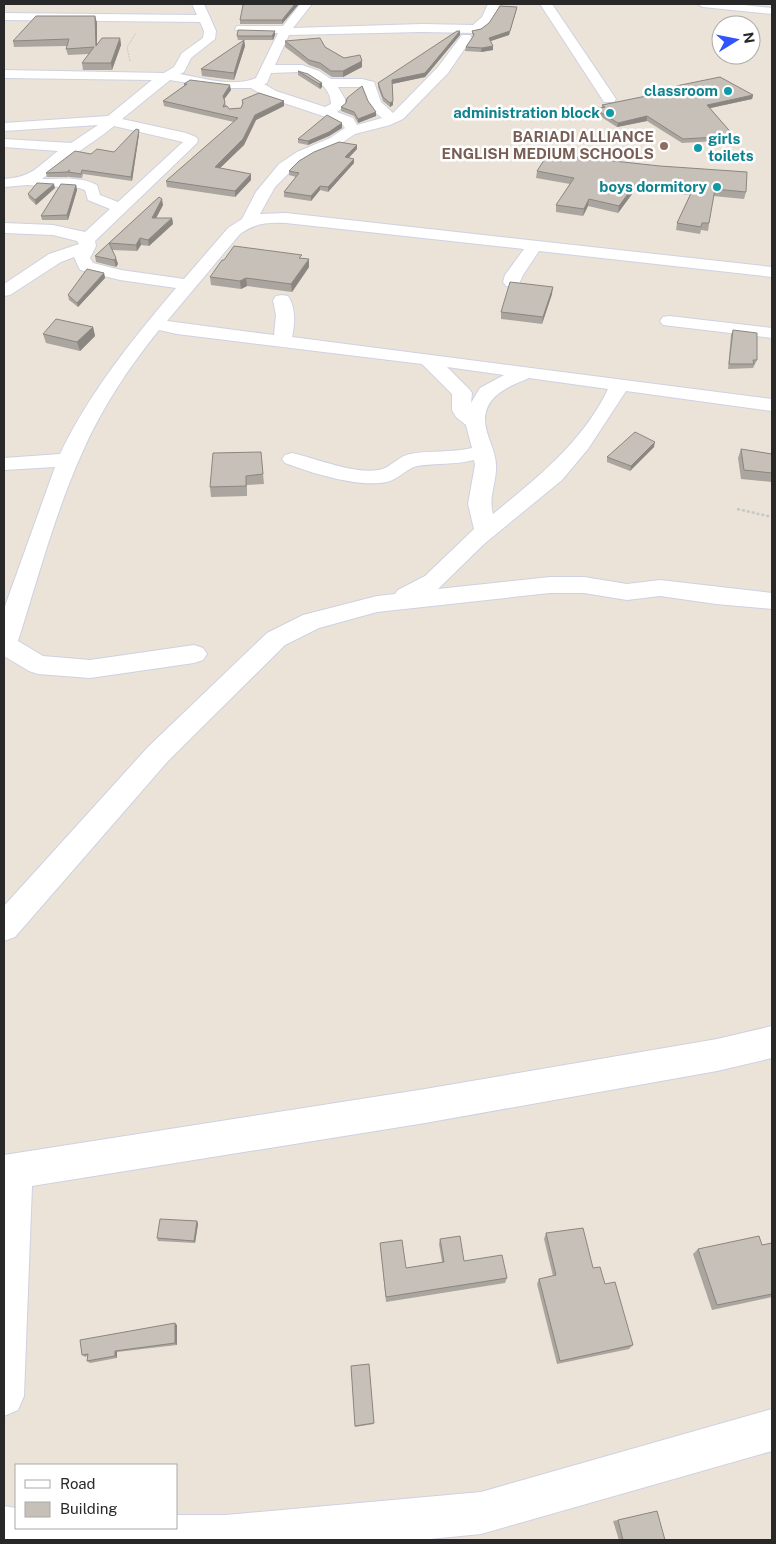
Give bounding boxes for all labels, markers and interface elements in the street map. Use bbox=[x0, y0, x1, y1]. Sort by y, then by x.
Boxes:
north arrow bbox=[711, 15, 761, 65]
text: N bbox=[740, 31, 758, 45]
place label: classroom bbox=[644, 82, 718, 99]
marker: classroom bbox=[722, 85, 734, 97]
place label: administration block bbox=[453, 104, 600, 121]
marker: administration block bbox=[604, 107, 616, 119]
place label: BARIADI ALLIANCE ENGLISH MEDIUM SCHOOLS bbox=[441, 128, 654, 162]
place label: girls toilets bbox=[708, 130, 754, 164]
marker: BARIADI ALLIANCE ENGLISH MEDIUM SCHOOLS bbox=[658, 140, 670, 152]
marker: girls toilets bbox=[692, 142, 704, 154]
place label: boys dormitory bbox=[599, 178, 708, 195]
marker: boys dormitory bbox=[711, 181, 723, 193]
legend bbox=[15, 1464, 178, 1529]
text: Road bbox=[60, 1475, 96, 1492]
text: Building bbox=[60, 1500, 118, 1517]

